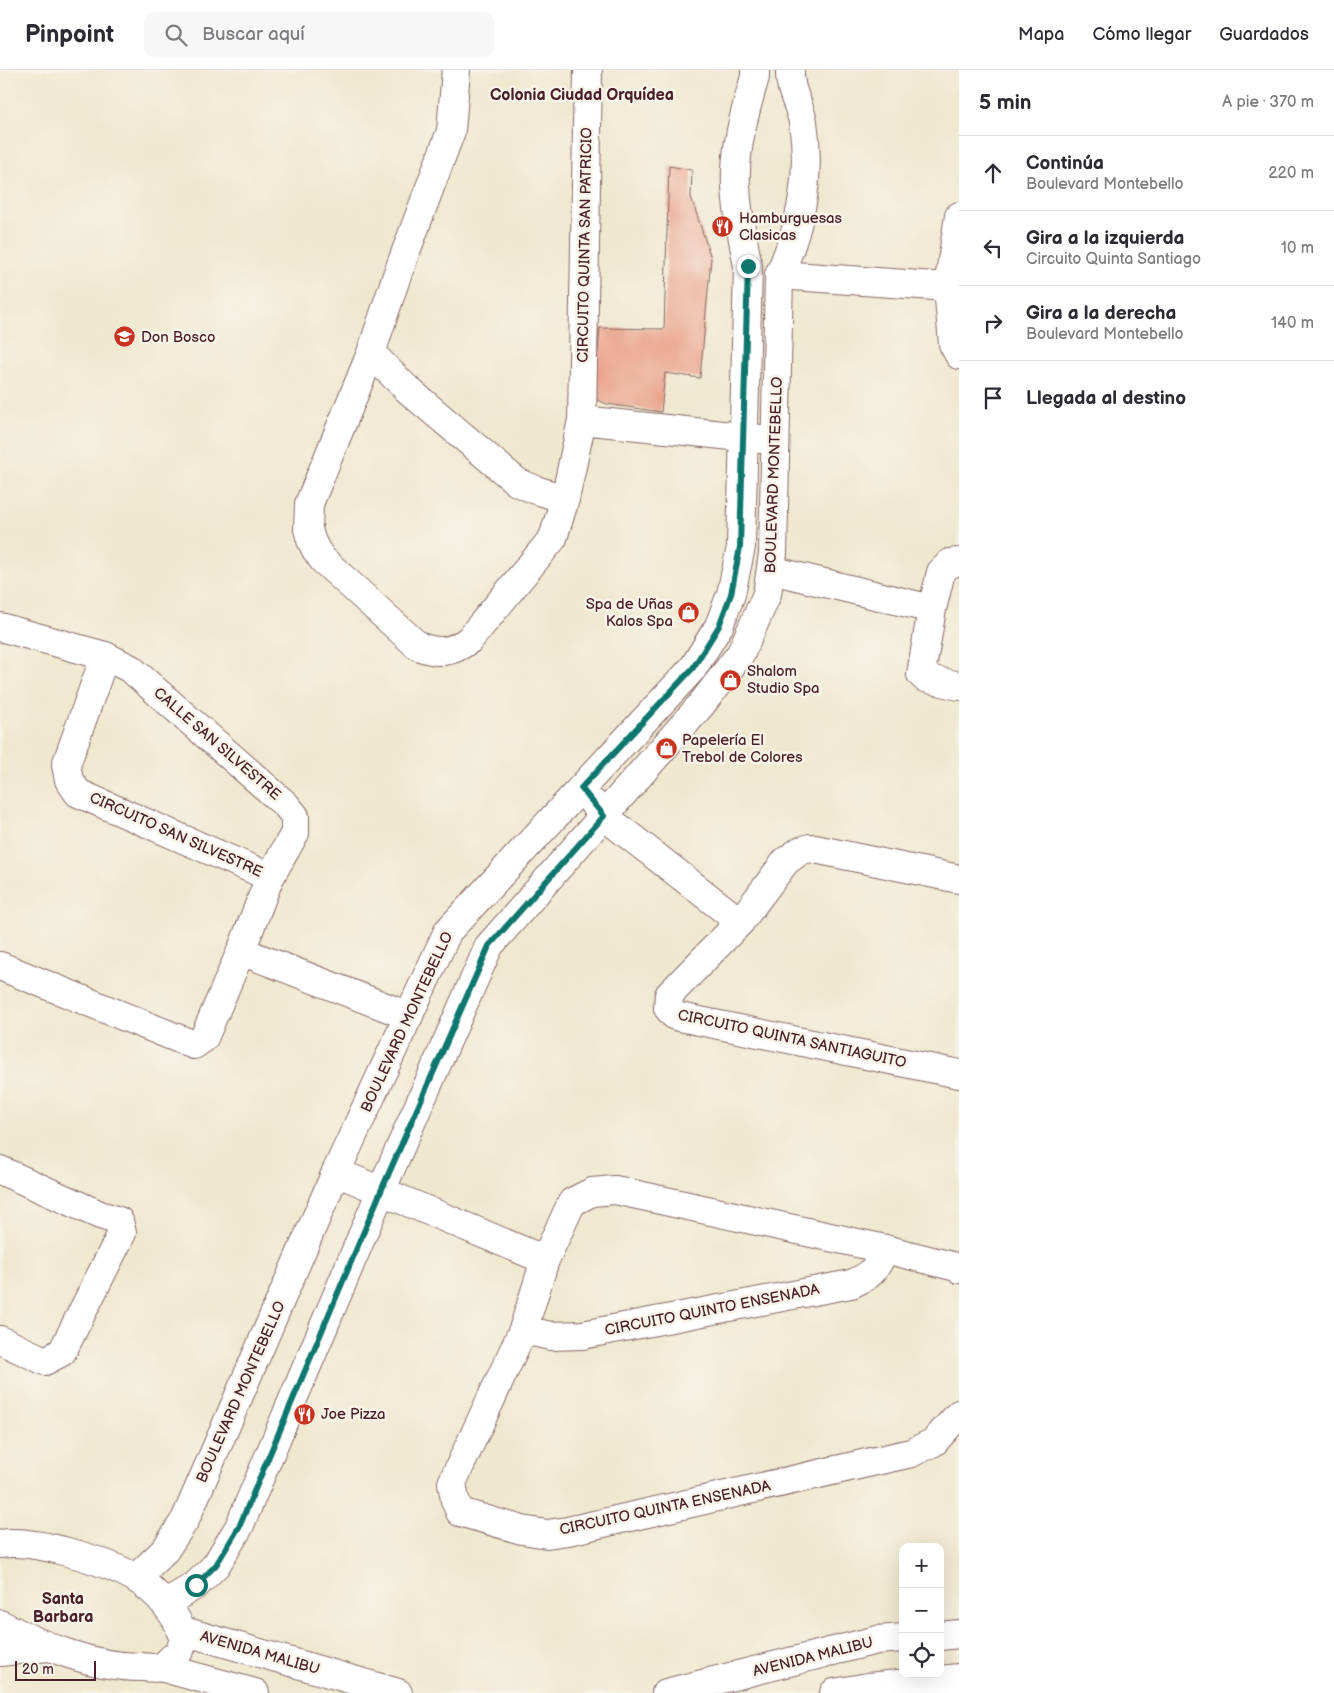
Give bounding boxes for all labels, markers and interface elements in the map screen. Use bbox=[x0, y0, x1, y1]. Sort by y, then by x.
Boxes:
search box bbox=[144, 12, 494, 57]
text: Pinpoint bbox=[25, 20, 114, 49]
icon: search bbox=[162, 21, 190, 49]
text: Buscar aquí bbox=[202, 23, 305, 46]
text: Mapa bbox=[1018, 24, 1064, 45]
text: Cómo llegar bbox=[1092, 24, 1191, 45]
text: Guardados bbox=[1219, 24, 1309, 45]
district label: Colonia Ciudad Orquídea bbox=[490, 86, 674, 105]
text: 5 min bbox=[979, 90, 1032, 115]
text: A pie · 370 m bbox=[1222, 93, 1314, 112]
street label: CIRCUITO QUINTA SAN PATRICIO bbox=[573, 127, 597, 363]
text: Continúa bbox=[1026, 152, 1104, 175]
icon: ahead bbox=[979, 159, 1007, 187]
text: 220 m bbox=[1268, 164, 1314, 183]
text: Boulevard Montebello bbox=[1026, 175, 1184, 194]
place label: Hamburguesas Clasicas bbox=[739, 209, 843, 245]
restaurant icon: Hamburguesas Clasicas bbox=[711, 215, 735, 239]
text: Gira a la izquierda bbox=[1026, 227, 1184, 250]
icon: left bbox=[979, 234, 1007, 262]
text: 10 m bbox=[1281, 239, 1314, 258]
text: Circuito Quinta Santiago bbox=[1026, 250, 1201, 269]
route end bbox=[737, 255, 760, 278]
text: Gira a la derecha bbox=[1026, 302, 1176, 325]
icon: right bbox=[979, 309, 1007, 337]
text: 140 m bbox=[1271, 314, 1314, 333]
school or university icon: Don Bosco bbox=[113, 325, 137, 349]
text: Boulevard Montebello bbox=[1026, 325, 1184, 344]
place label: Don Bosco bbox=[141, 328, 215, 347]
street label: BOULEVARD MONTEBELLO bbox=[761, 376, 787, 574]
icon: arrive bbox=[979, 384, 1007, 412]
text: Llegada al destino bbox=[1026, 387, 1186, 410]
place label: Spa de Uñas Kalos Spa bbox=[586, 595, 674, 631]
shop icon: Spa de Uñas Kalos Spa bbox=[677, 601, 701, 625]
place label: Shalom Studio Spa bbox=[747, 662, 820, 698]
shop icon: Shalom Studio Spa bbox=[719, 668, 743, 692]
street label: CALLE SAN SILVESTRE bbox=[149, 683, 285, 805]
place label: Papelería El Trebol de Colores bbox=[682, 731, 803, 767]
shop icon: Papelería El Trebol de Colores bbox=[654, 737, 678, 761]
street label: CIRCUITO SAN SILVESTRE bbox=[87, 788, 266, 882]
street label: BOULEVARD MONTEBELLO bbox=[357, 929, 457, 1115]
street label: CIRCUITO QUINTA SANTIAGUITO bbox=[676, 1005, 908, 1073]
street label: CIRCUITO QUINTO ENSENADA bbox=[603, 1280, 822, 1340]
street label: BOULEVARD MONTEBELLO bbox=[192, 1298, 290, 1486]
restaurant icon: Joe Pizza bbox=[293, 1402, 317, 1426]
place label: Joe Pizza bbox=[321, 1405, 386, 1424]
street label: CIRCUITO QUINTA ENSENADA bbox=[558, 1476, 773, 1540]
map controls bbox=[899, 1543, 944, 1678]
button: + bbox=[899, 1543, 944, 1588]
route start bbox=[185, 1574, 208, 1597]
button: − bbox=[899, 1588, 944, 1633]
district label: Santa Barbara bbox=[33, 1590, 93, 1627]
street label: AVENIDA MALIBU bbox=[198, 1627, 322, 1679]
street label: AVENIDA MALIBU bbox=[751, 1633, 875, 1681]
button: locate bbox=[899, 1633, 944, 1678]
scale bar bbox=[15, 1658, 96, 1681]
text: 20 m bbox=[22, 1661, 54, 1678]

